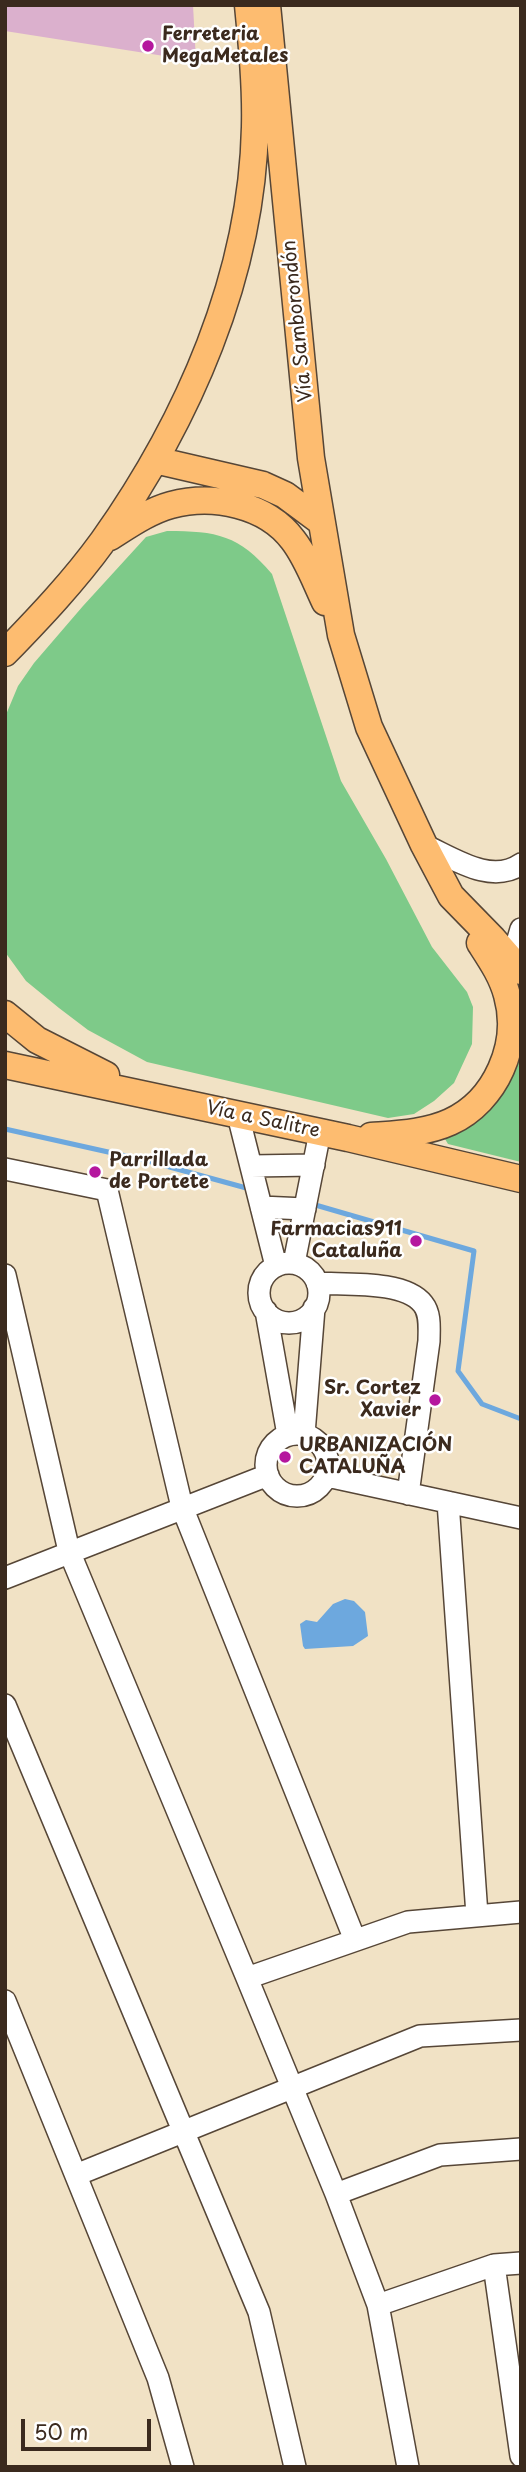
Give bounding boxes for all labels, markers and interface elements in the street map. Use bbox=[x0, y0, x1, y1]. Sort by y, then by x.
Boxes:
place label: Ferreteria MegaMetales bbox=[162, 24, 288, 68]
marker: Ferreteria MegaMetales bbox=[140, 38, 156, 54]
street label: Vía Samborondón bbox=[278, 239, 318, 403]
street label: Vía a Salitre bbox=[204, 1097, 322, 1143]
place label: Parrillada de Portete bbox=[109, 1150, 209, 1194]
marker: Parrillada de Portete bbox=[87, 1164, 103, 1180]
place label: Farmacias911 Cataluña bbox=[270, 1219, 402, 1263]
marker: Farmacias911 Cataluña bbox=[408, 1233, 424, 1249]
place label: Sr. Cortez Xavier bbox=[324, 1378, 421, 1422]
marker: Sr. Cortez Xavier bbox=[427, 1392, 443, 1408]
place label: URBANIZACIÓN CATALUÑA bbox=[299, 1435, 452, 1479]
marker: URBANIZACIÓN CATALUÑA bbox=[277, 1449, 293, 1465]
scale bar bbox=[24, 2406, 154, 2450]
text: 50 m bbox=[34, 2415, 88, 2447]

